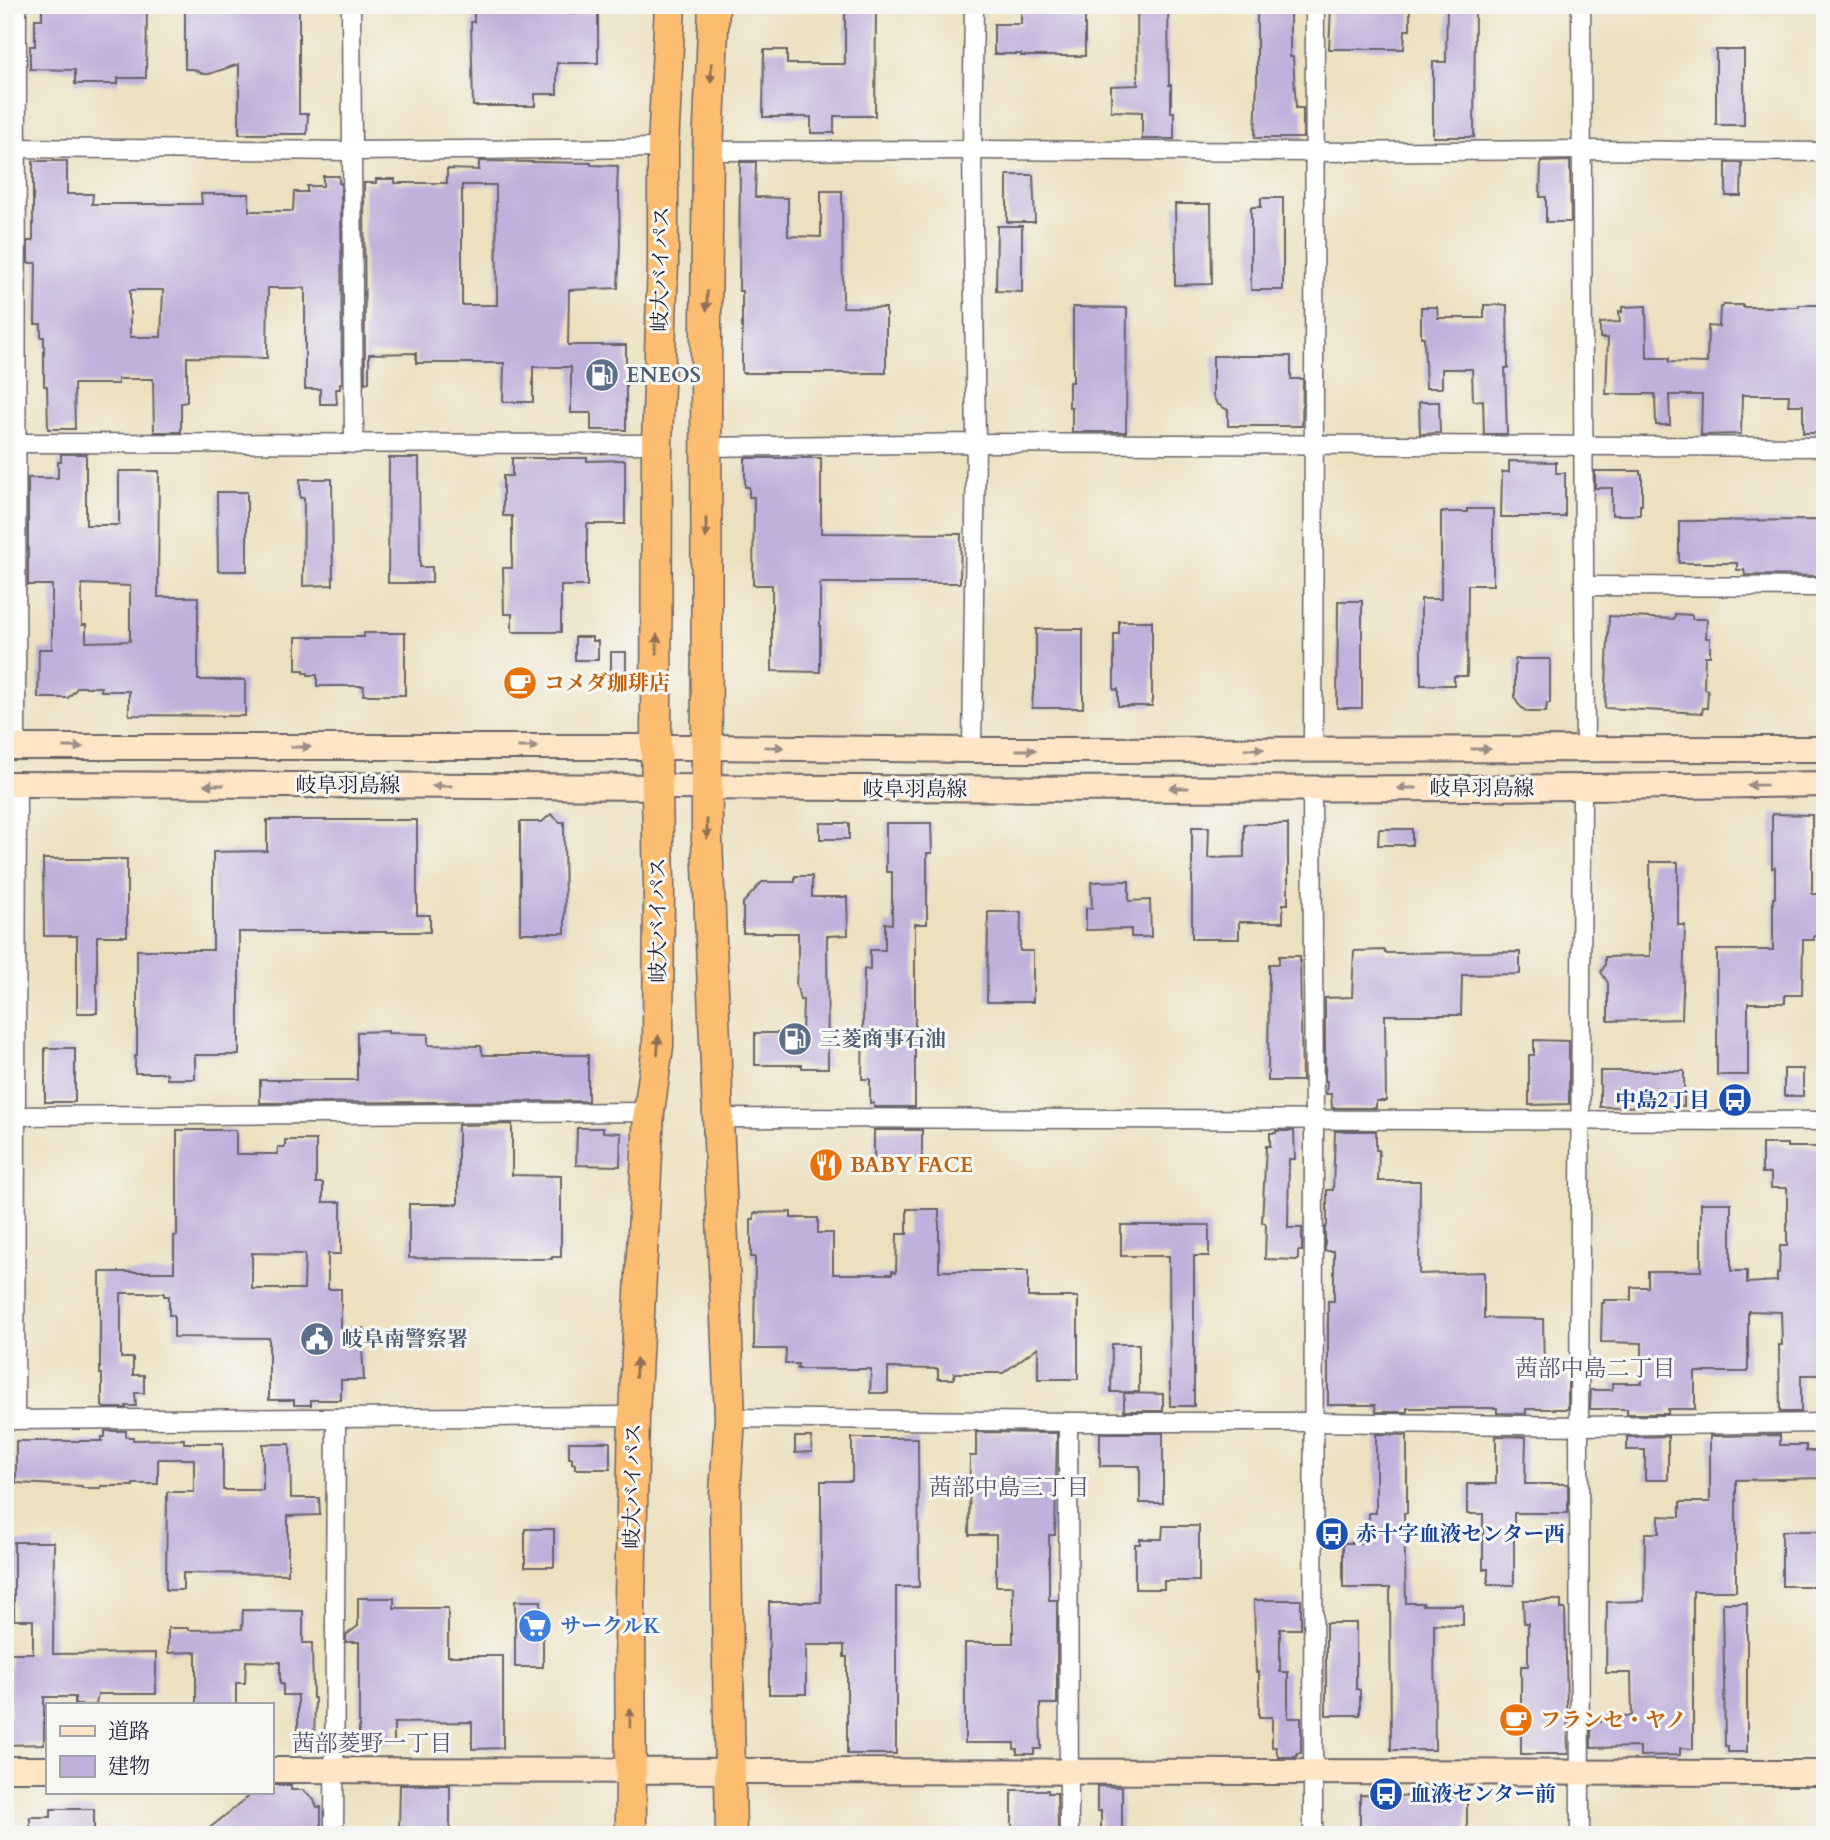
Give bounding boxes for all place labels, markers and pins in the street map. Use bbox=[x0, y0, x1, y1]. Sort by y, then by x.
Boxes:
fuel station icon: ENEOS bbox=[583, 356, 621, 394]
place label: ENEOS bbox=[626, 361, 701, 390]
cafe icon: コメダ珈琲店 bbox=[501, 664, 539, 702]
place label: コメダ珈琲店 bbox=[544, 669, 670, 698]
fuel station icon: 三菱商事石油 bbox=[776, 1020, 814, 1058]
place label: 三菱商事石油 bbox=[820, 1025, 946, 1054]
bus stop icon: 中島2丁目 bbox=[1716, 1081, 1754, 1119]
place label: 中島2丁目 bbox=[1615, 1086, 1710, 1115]
restaurant icon: BABY FACE bbox=[807, 1146, 845, 1184]
place label: BABY FACE bbox=[850, 1151, 973, 1180]
public building icon: 岐阜南警察署 bbox=[298, 1320, 336, 1358]
place label: 岐阜南警察署 bbox=[342, 1325, 468, 1354]
bus stop icon: 赤十字血液センター西 bbox=[1313, 1515, 1351, 1553]
place label: 赤十字血液センター西 bbox=[1356, 1520, 1565, 1549]
supermarket icon: サークルK bbox=[516, 1607, 554, 1645]
place label: サークルK bbox=[560, 1612, 660, 1641]
cafe icon: フランセ・ヤノ bbox=[1497, 1701, 1535, 1739]
place label: フランセ・ヤノ bbox=[1540, 1706, 1687, 1735]
bus stop icon: 血液センター前 bbox=[1367, 1775, 1405, 1813]
place label: 血液センター前 bbox=[1410, 1780, 1556, 1809]

